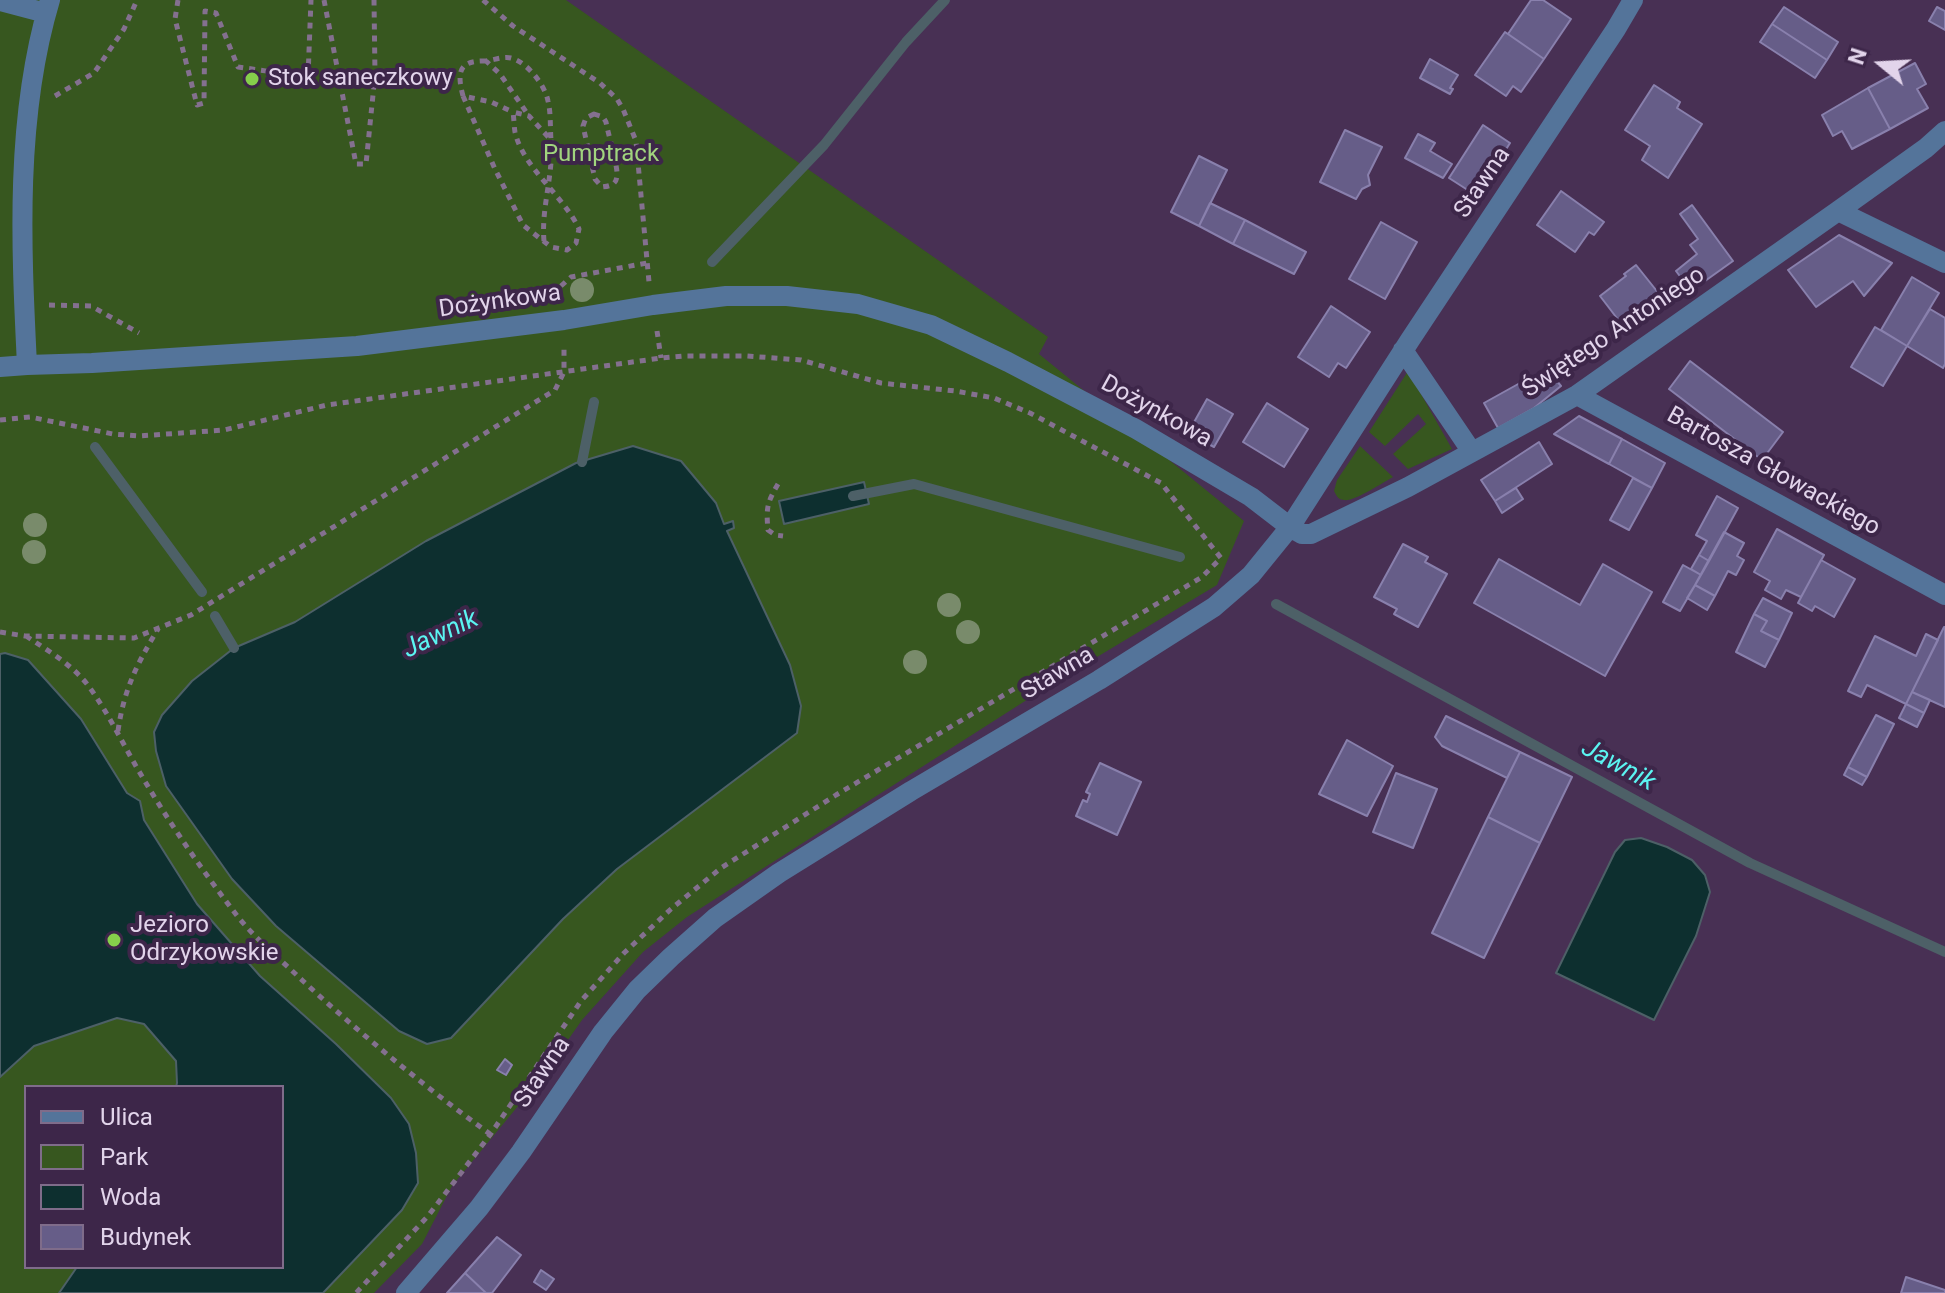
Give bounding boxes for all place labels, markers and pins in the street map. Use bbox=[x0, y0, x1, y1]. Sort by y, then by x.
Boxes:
place label: Stok saneczkowy bbox=[268, 65, 453, 93]
marker: Stok saneczkowy bbox=[243, 70, 261, 88]
place label: Jezioro Odrzykowskie bbox=[130, 912, 278, 968]
marker: Jezioro Odrzykowskie bbox=[105, 931, 123, 949]

